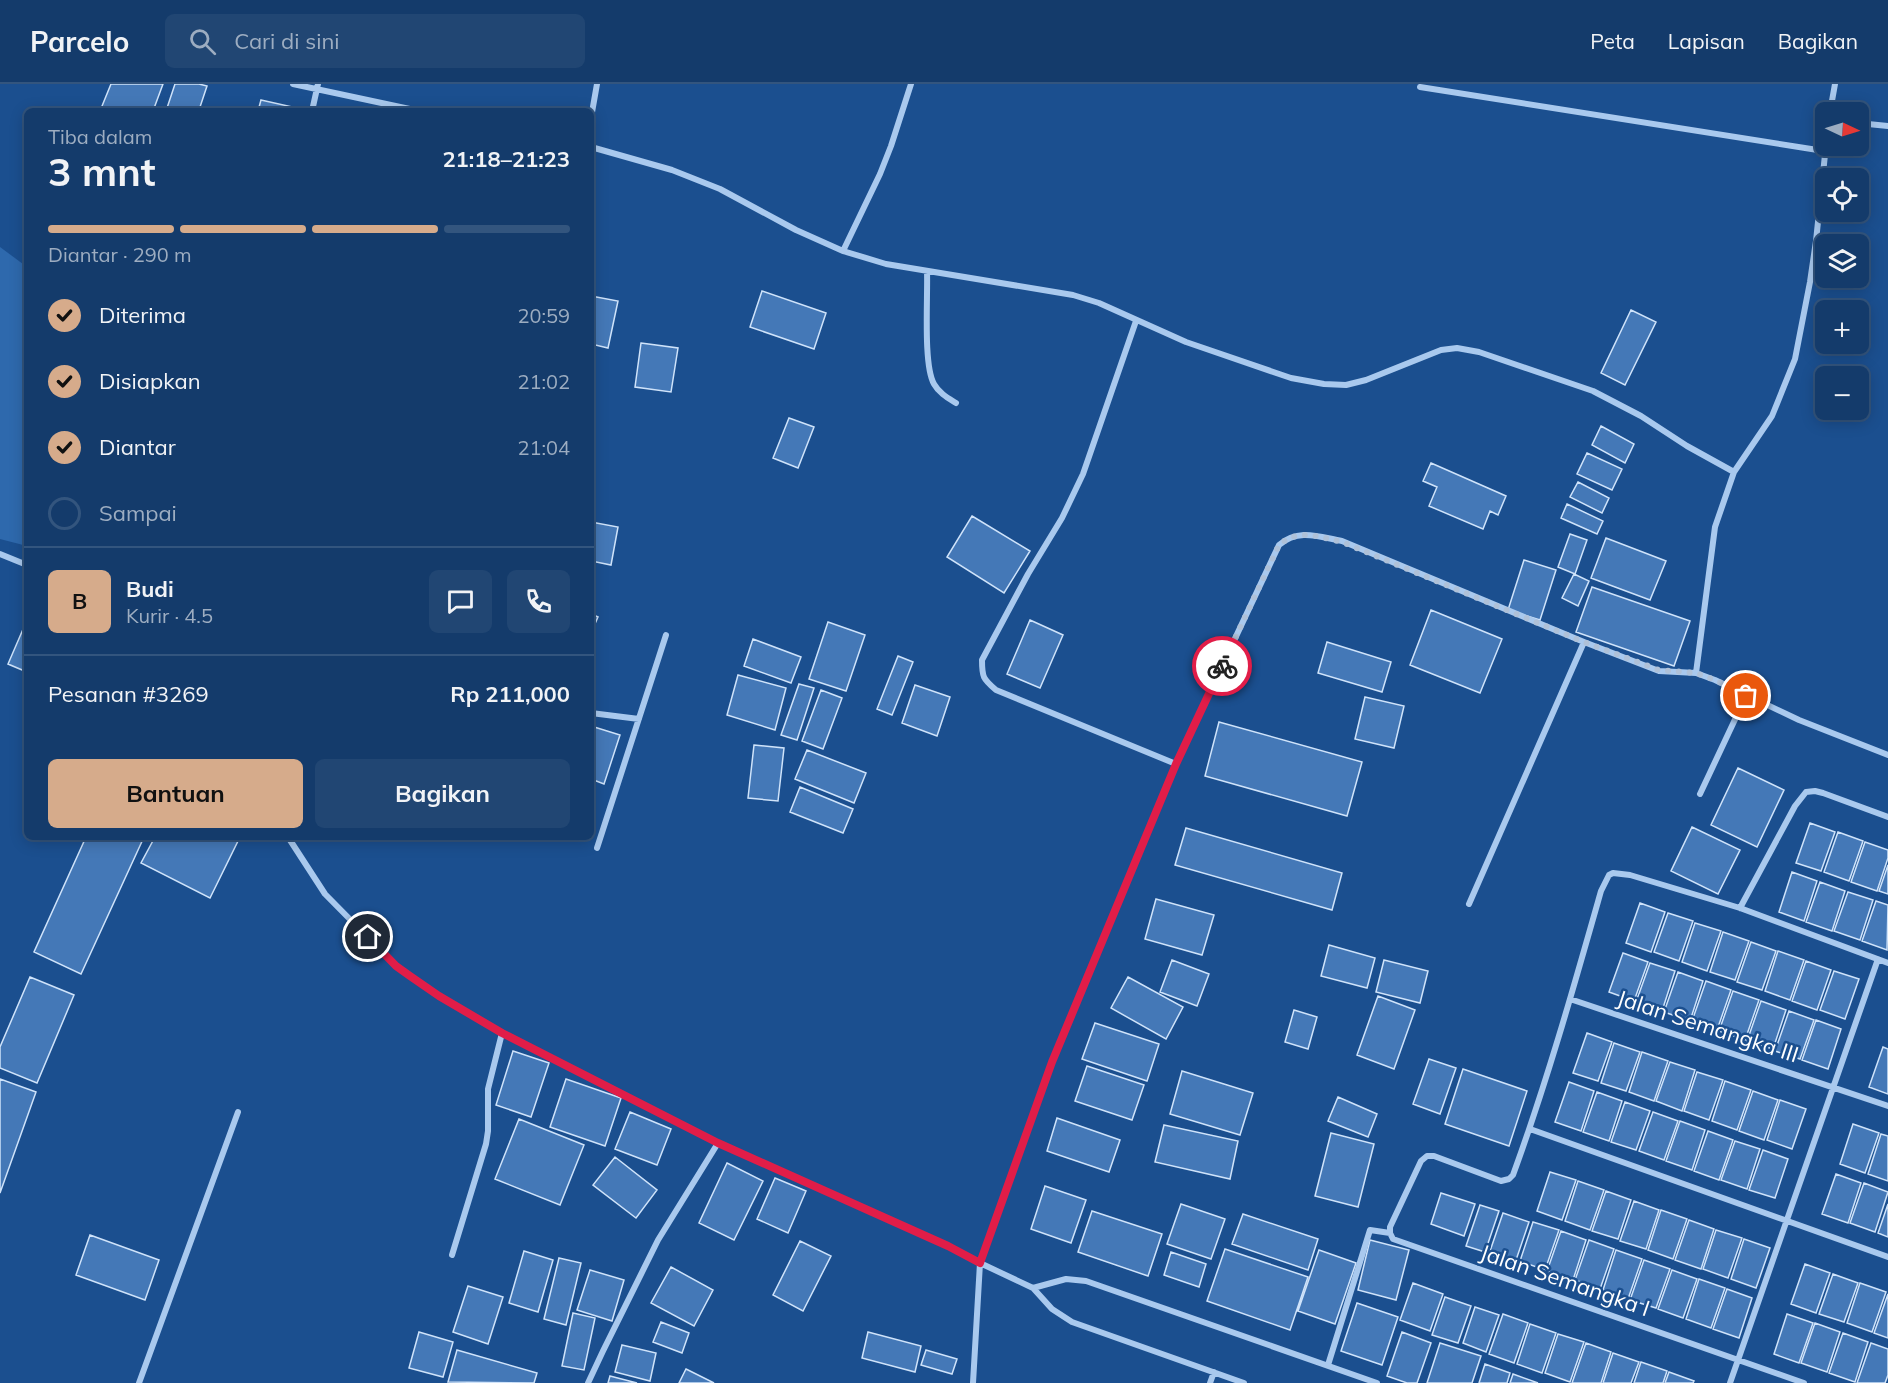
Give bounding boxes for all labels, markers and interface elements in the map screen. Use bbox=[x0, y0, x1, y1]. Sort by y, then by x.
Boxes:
search box bbox=[165, 14, 585, 68]
text: Parcelo bbox=[30, 24, 129, 59]
icon: search bbox=[186, 25, 219, 58]
text: Cari di sini bbox=[234, 27, 340, 55]
text: Peta bbox=[1590, 28, 1635, 54]
text: Lapisan bbox=[1668, 28, 1745, 54]
text: Bagikan bbox=[1778, 28, 1858, 54]
north arrow bbox=[1815, 102, 1869, 156]
map controls bbox=[1815, 102, 1869, 420]
text: Tiba dalam bbox=[48, 124, 152, 149]
text: 21:18–21:23 bbox=[442, 145, 570, 173]
text: 3 mnt bbox=[48, 147, 155, 196]
button: locate bbox=[1815, 168, 1869, 222]
button: layers bbox=[1815, 234, 1869, 288]
text: Diantar · 290 m bbox=[48, 242, 192, 267]
icon: check bbox=[48, 299, 81, 332]
button: + bbox=[1815, 300, 1869, 354]
text: Diterima bbox=[99, 301, 186, 329]
text: 20:59 bbox=[517, 303, 570, 328]
icon: check bbox=[48, 365, 81, 398]
button: − bbox=[1815, 366, 1869, 420]
text: Disiapkan bbox=[99, 367, 201, 395]
text: 21:02 bbox=[517, 369, 570, 394]
icon: check bbox=[48, 431, 81, 464]
text: Diantar bbox=[99, 433, 176, 461]
text: 21:04 bbox=[517, 435, 570, 460]
text: Sampai bbox=[99, 499, 177, 527]
button: chat bbox=[429, 570, 492, 633]
button: phone bbox=[507, 570, 570, 633]
text: Budi bbox=[126, 575, 174, 603]
text: B bbox=[72, 587, 87, 615]
text: Kurir · 4.5 bbox=[126, 603, 213, 628]
courier bbox=[1192, 636, 1252, 696]
icon: bike bbox=[1206, 650, 1239, 683]
pin bbox=[1720, 670, 1771, 721]
icon: bag bbox=[1729, 679, 1762, 712]
text: Pesanan #3269 bbox=[48, 680, 209, 708]
text: Rp 211,000 bbox=[450, 680, 570, 708]
button: Bantuan bbox=[48, 759, 303, 828]
button: Bagikan bbox=[315, 759, 570, 828]
pin bbox=[342, 911, 393, 962]
icon: home bbox=[351, 920, 384, 953]
street label: Jalan Semangka III bbox=[1614, 983, 1802, 1069]
street label: Jalan Semangka I bbox=[1476, 1238, 1654, 1322]

